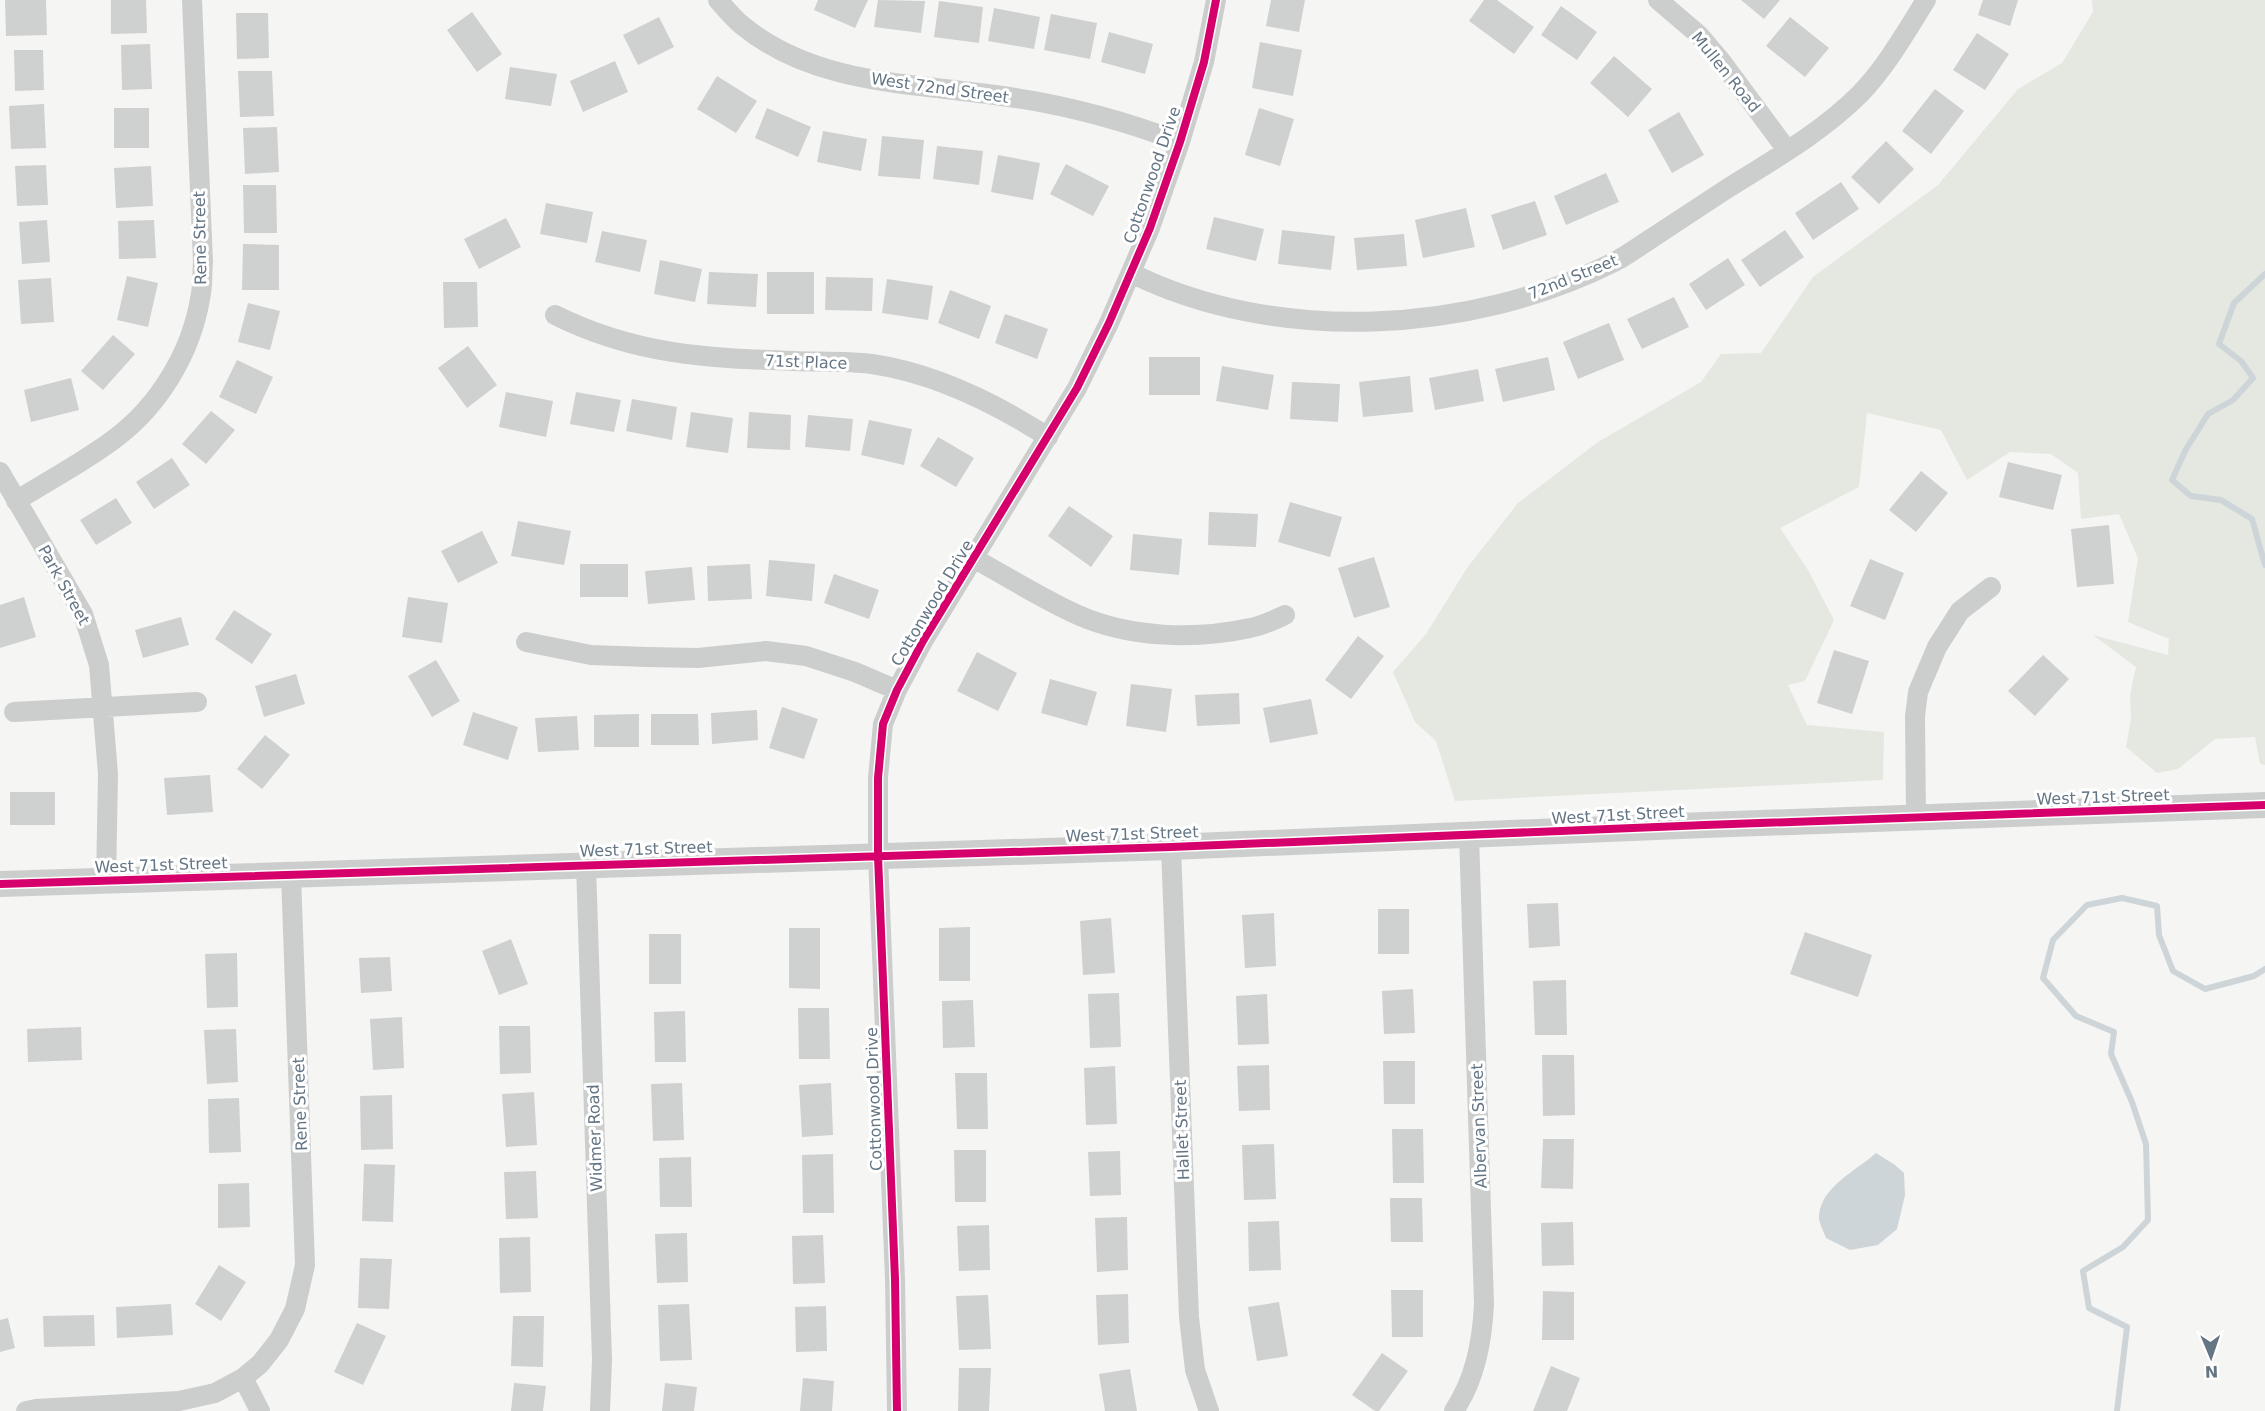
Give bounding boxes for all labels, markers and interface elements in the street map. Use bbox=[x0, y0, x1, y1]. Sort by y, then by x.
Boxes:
street label: Mullen Road bbox=[1688, 28, 1764, 116]
street label: West 72nd Street bbox=[870, 69, 1010, 107]
street label: Cottonwood Drive bbox=[1120, 104, 1184, 246]
street label: Rene Street bbox=[190, 191, 210, 285]
street label: 72nd Street bbox=[1526, 251, 1620, 303]
street label: 71st Place bbox=[764, 351, 848, 373]
street label: Cottonwood Drive bbox=[887, 536, 977, 670]
street label: Park Street bbox=[34, 542, 94, 628]
street label: West 71st Street bbox=[2036, 785, 2170, 809]
street label: West 71st Street bbox=[1551, 802, 1685, 828]
street label: West 71st Street bbox=[1065, 822, 1199, 846]
street label: West 71st Street bbox=[579, 837, 713, 861]
street label: West 71st Street bbox=[94, 853, 228, 877]
street label: Cottonwood Drive bbox=[862, 1027, 886, 1171]
street label: Rene Street bbox=[289, 1057, 311, 1151]
street label: Albervan Street bbox=[1467, 1063, 1491, 1189]
street label: Hallet Street bbox=[1171, 1079, 1193, 1181]
street label: Widmer Road bbox=[584, 1084, 606, 1192]
north arrow bbox=[2181, 1327, 2241, 1387]
text: N bbox=[2204, 1362, 2219, 1381]

